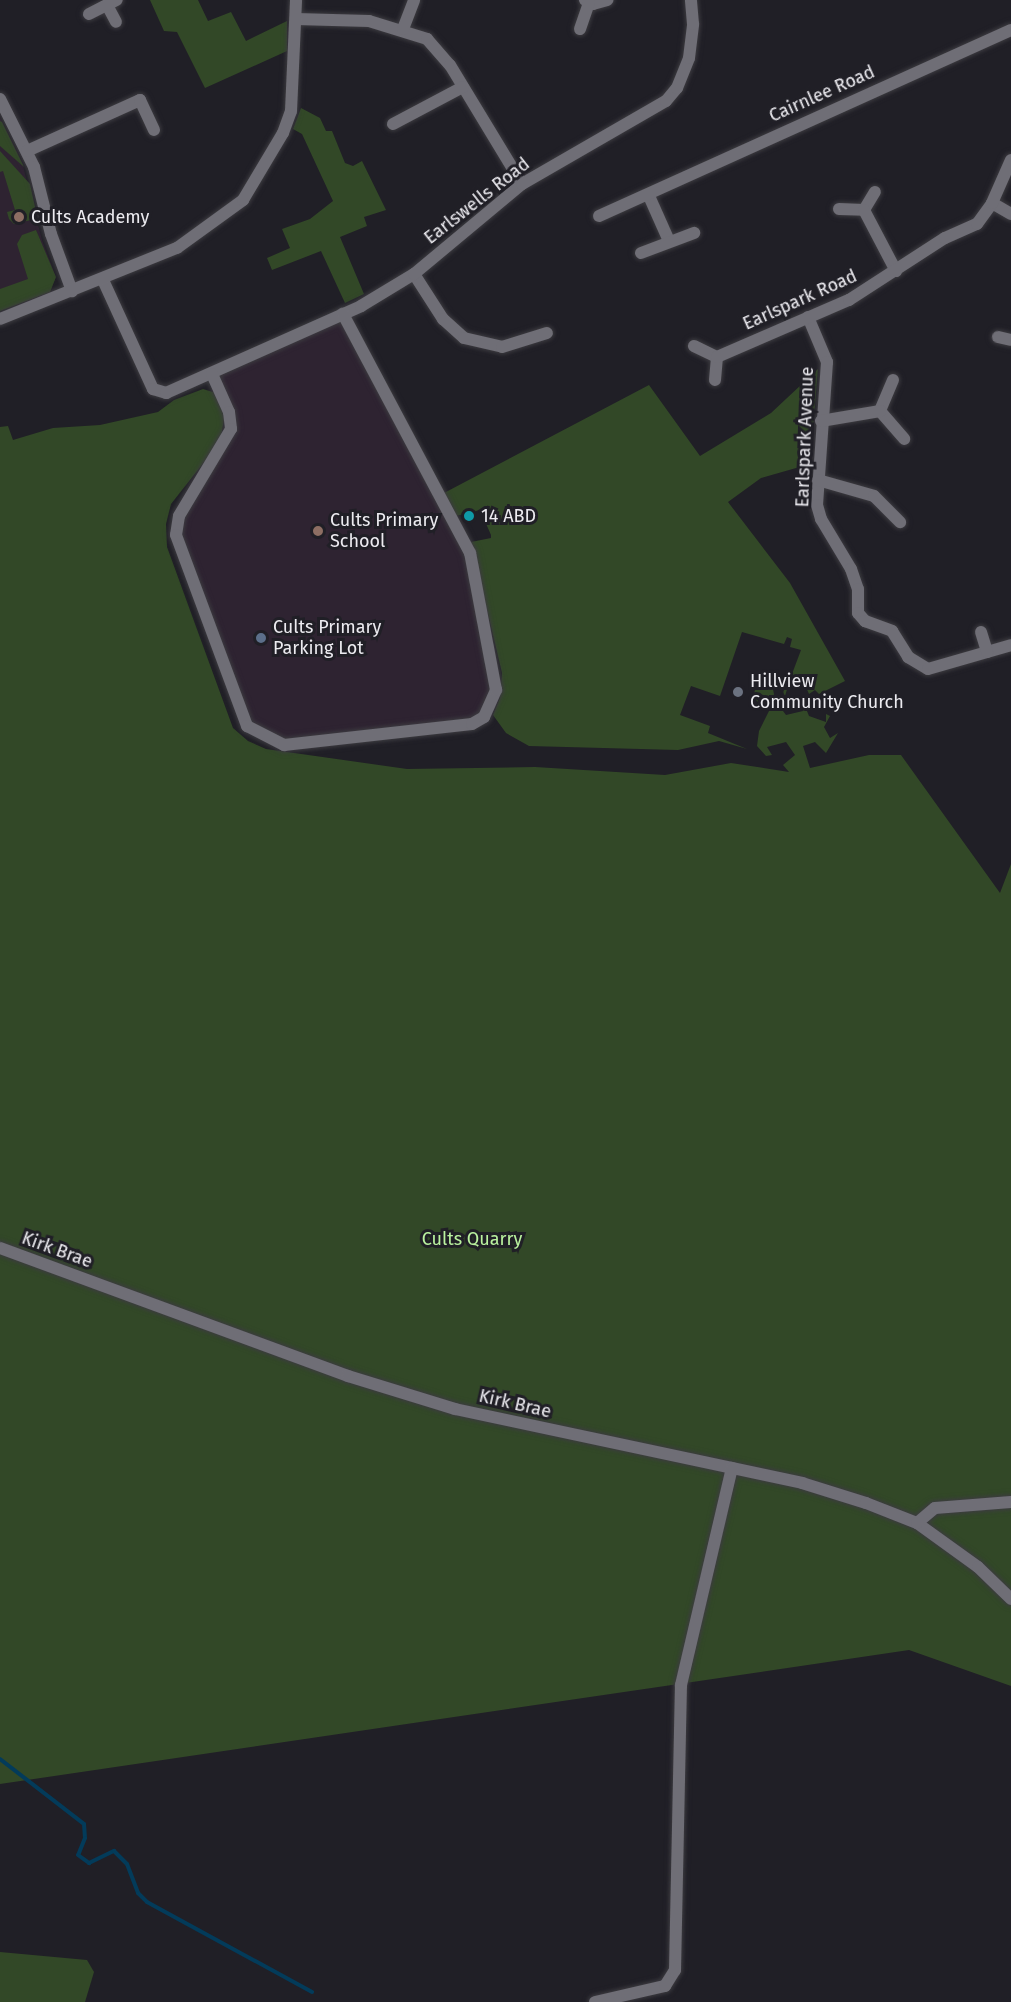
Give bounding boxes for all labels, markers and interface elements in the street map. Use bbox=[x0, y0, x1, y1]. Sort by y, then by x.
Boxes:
street label: Cairnlee Road bbox=[766, 61, 878, 127]
street label: Earlswells Road bbox=[420, 153, 534, 249]
place label: Cults Academy bbox=[31, 206, 149, 228]
marker: Cults Academy bbox=[12, 210, 26, 224]
street label: Earlspark Road bbox=[740, 265, 860, 335]
street label: Earlspark Avenue bbox=[792, 366, 818, 508]
place label: 14 ABD bbox=[481, 505, 536, 527]
marker: 14 ABD bbox=[462, 509, 476, 523]
place label: Cults Primary School bbox=[330, 510, 438, 552]
marker: Cults Primary School bbox=[311, 524, 325, 538]
place label: Cults Primary Parking Lot bbox=[273, 617, 381, 660]
marker: Cults Primary Parking Lot bbox=[254, 631, 268, 645]
place label: Hillview Community Church bbox=[750, 671, 904, 714]
marker: Hillview Community Church bbox=[731, 685, 745, 699]
street label: Kirk Brae bbox=[19, 1227, 95, 1273]
park label: Cults Quarry bbox=[422, 1228, 522, 1250]
street label: Kirk Brae bbox=[477, 1385, 553, 1423]

